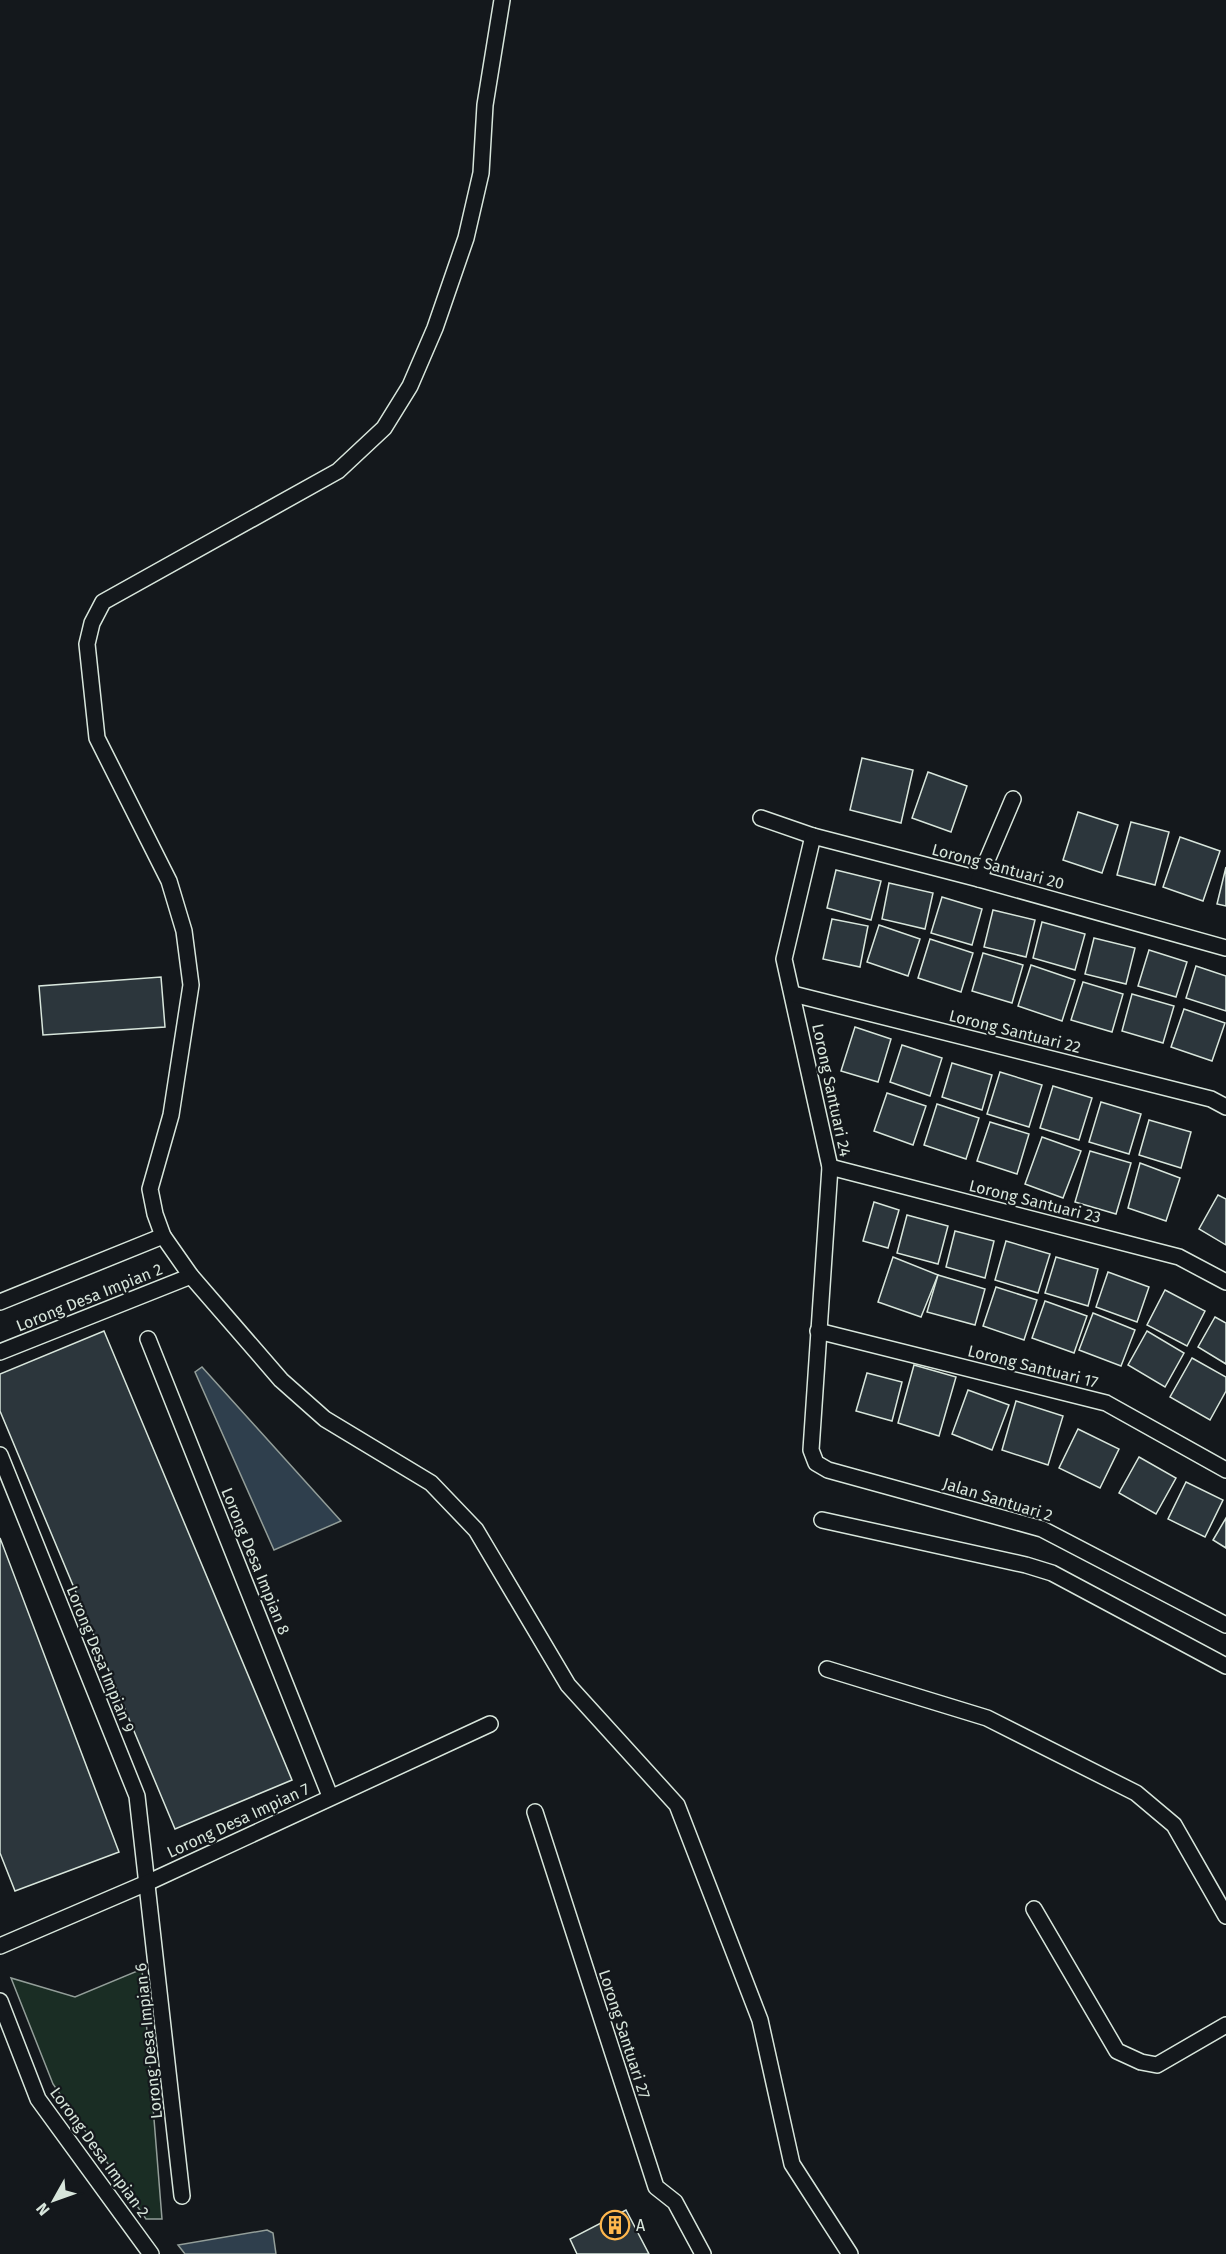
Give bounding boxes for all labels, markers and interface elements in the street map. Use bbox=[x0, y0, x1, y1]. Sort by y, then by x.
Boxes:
street label: Lorong Santuari 20 bbox=[930, 840, 1066, 893]
street label: Lorong Santuari 22 bbox=[947, 1006, 1083, 1057]
street label: Lorong Santuari 24 bbox=[808, 1022, 855, 1159]
street label: Lorong Santuari 23 bbox=[967, 1176, 1103, 1227]
street label: Lorong Desa Impian 2 bbox=[13, 1259, 165, 1335]
street label: Lorong Santuari 17 bbox=[966, 1341, 1100, 1392]
street label: Jalan Santuari 2 bbox=[941, 1474, 1055, 1525]
street label: Lorong Desa Impian 8 bbox=[217, 1485, 294, 1638]
street label: Lorong Desa Impian 9 bbox=[62, 1583, 139, 1735]
street label: Lorong Desa Impian 7 bbox=[164, 1779, 312, 1862]
street label: Lorong Desa Impian 6 bbox=[131, 1962, 166, 2120]
street label: Lorong Santuari 27 bbox=[595, 1967, 654, 2101]
street label: Lorong Desa Impian 2 bbox=[46, 2084, 153, 2221]
north arrow bbox=[24, 2170, 84, 2230]
text: N bbox=[32, 2199, 54, 2219]
building icon: A bbox=[599, 2209, 631, 2241]
place label: A bbox=[636, 2216, 646, 2235]

